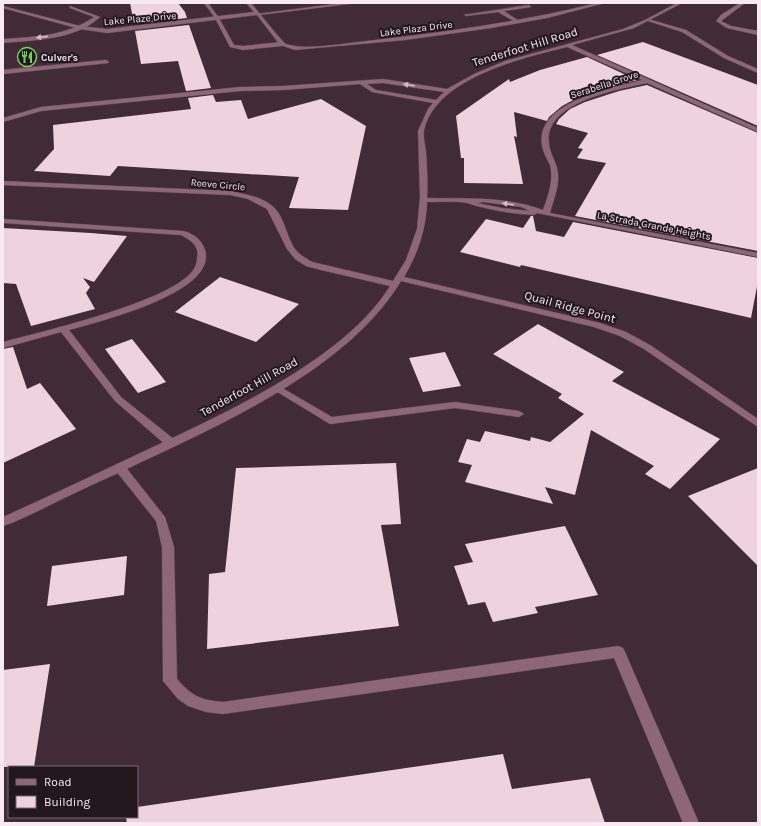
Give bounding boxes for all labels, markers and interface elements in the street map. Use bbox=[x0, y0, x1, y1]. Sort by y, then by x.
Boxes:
street label: Lake Plaze Drive bbox=[103, 10, 177, 28]
street label: Lake Plaza Drive bbox=[379, 19, 453, 39]
street label: Tenderfoot Hill Road bbox=[471, 24, 579, 70]
one-way arrow bbox=[36, 34, 48, 41]
restaurant icon: Culver's bbox=[16, 46, 38, 68]
place label: Culver's bbox=[41, 52, 78, 64]
street label: Serabella Grove bbox=[569, 68, 640, 102]
one-way arrow bbox=[403, 82, 415, 88]
street label: Reeve Circle bbox=[190, 177, 246, 193]
one-way arrow bbox=[502, 200, 515, 206]
street label: La Strada Grande Heights bbox=[596, 209, 712, 243]
street label: Quail Ridge Point bbox=[523, 288, 618, 326]
street label: Tenderfoot Hill Road bbox=[198, 354, 300, 420]
legend bbox=[8, 766, 138, 818]
text: Road bbox=[44, 775, 72, 789]
text: Building bbox=[44, 795, 91, 809]

